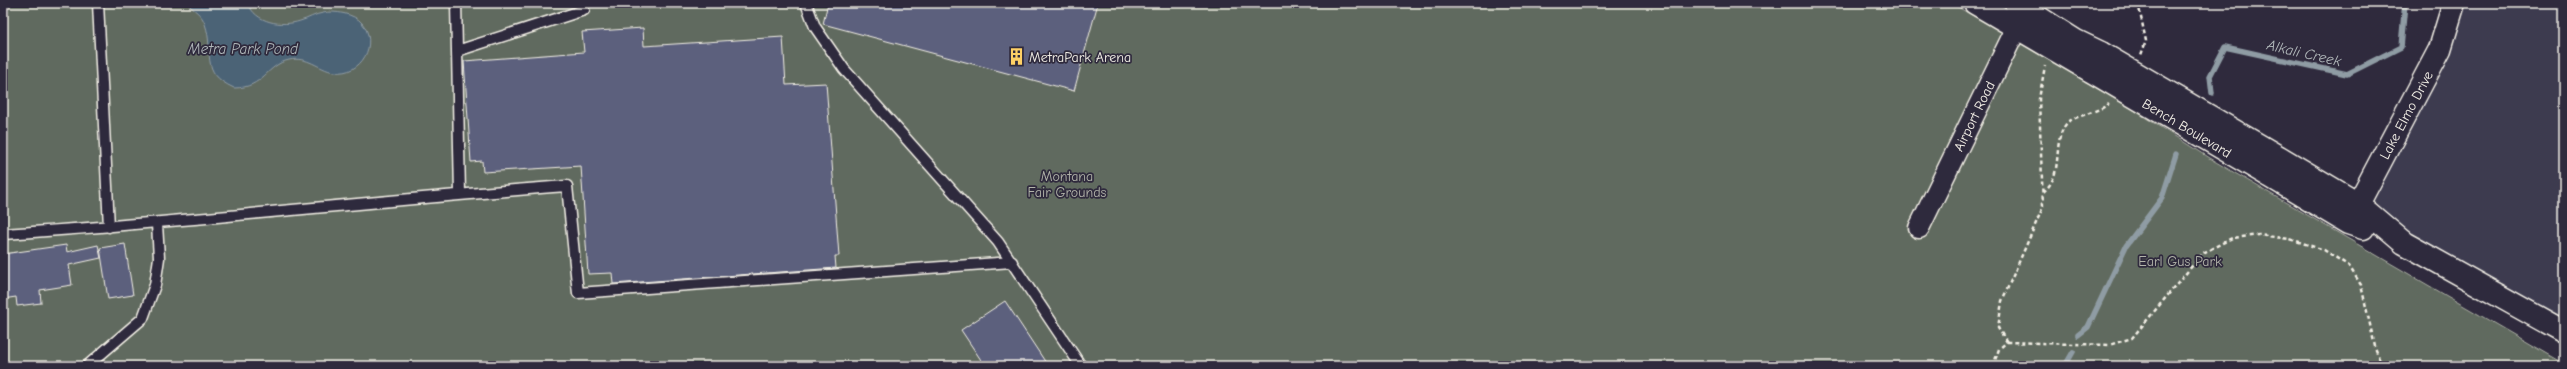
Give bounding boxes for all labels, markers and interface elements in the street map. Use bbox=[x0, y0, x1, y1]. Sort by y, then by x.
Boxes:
water label: Alkali Creek bbox=[2264, 35, 2344, 70]
water label: Metra Park Pond bbox=[187, 40, 299, 58]
building icon: MetraPark Arena bbox=[1006, 47, 1026, 67]
place label: MetraPark Arena bbox=[1029, 49, 1131, 66]
street label: Lake Elmo Drive bbox=[2376, 68, 2437, 162]
street label: Airport Road bbox=[1950, 78, 1999, 154]
street label: Bench Boulevard bbox=[2139, 95, 2234, 162]
park label: Montana Fair Grounds bbox=[1028, 168, 1107, 201]
park label: Earl Gus Park bbox=[2138, 253, 2222, 270]

